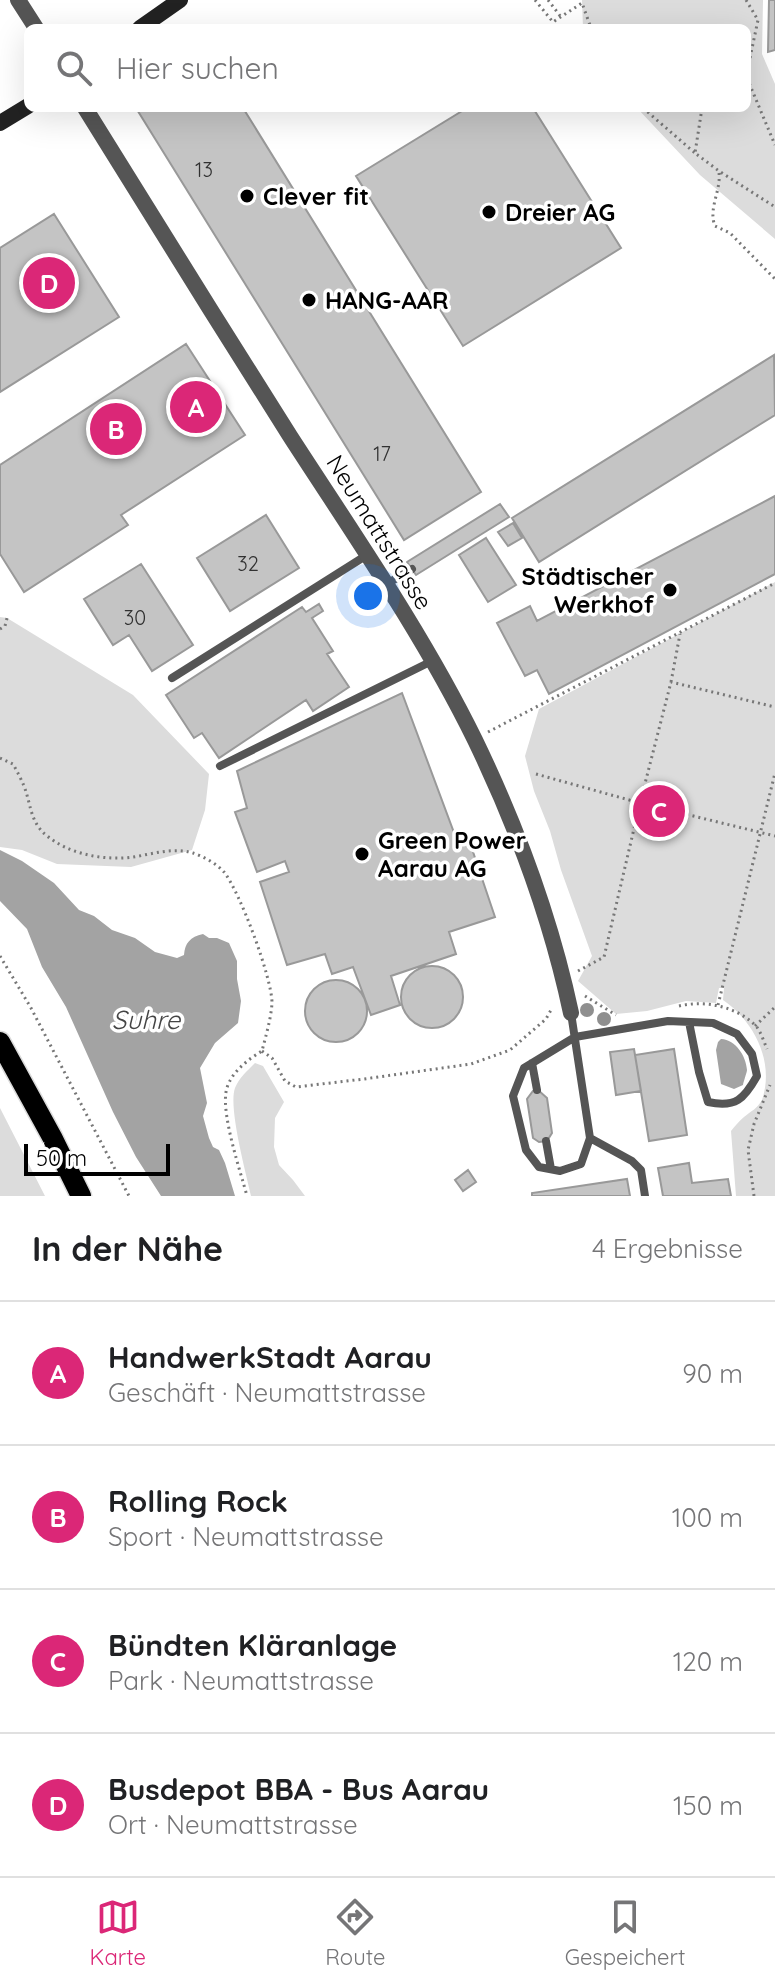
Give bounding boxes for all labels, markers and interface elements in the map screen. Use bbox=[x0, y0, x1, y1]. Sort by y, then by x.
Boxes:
search box bbox=[24, 24, 751, 112]
icon: search bbox=[52, 46, 96, 90]
text: Hier suchen bbox=[116, 49, 279, 87]
house number: 13 bbox=[195, 157, 213, 182]
place label: Clever fit bbox=[263, 181, 369, 211]
marker: Clever fit bbox=[238, 187, 256, 205]
place label: Dreier AG bbox=[505, 197, 615, 227]
marker: Dreier AG bbox=[480, 203, 498, 221]
pin: D bbox=[23, 253, 75, 313]
place label: HANG-AAR bbox=[325, 285, 449, 315]
marker: HANG-AAR bbox=[300, 291, 318, 309]
pin: A bbox=[170, 377, 222, 437]
pin: B bbox=[90, 399, 142, 459]
house number: 17 bbox=[373, 441, 391, 466]
street label: Neumattstrasse bbox=[320, 449, 440, 615]
house number: 32 bbox=[237, 551, 259, 576]
place label: Städtischer Werkhof bbox=[522, 561, 655, 619]
your location bbox=[348, 576, 388, 616]
marker: Städtischer Werkhof bbox=[661, 581, 679, 599]
house number: 30 bbox=[124, 605, 146, 630]
pin: C bbox=[633, 781, 685, 841]
place label: Green Power Aarau AG bbox=[378, 825, 526, 883]
marker: Green Power Aarau AG bbox=[353, 845, 371, 863]
water label: Suhre bbox=[112, 1003, 181, 1036]
scale bar bbox=[24, 1140, 170, 1176]
text: 50 m bbox=[36, 1144, 87, 1172]
text: In der Nähe bbox=[32, 1227, 223, 1270]
text: 4 Ergebnisse bbox=[592, 1232, 743, 1265]
text: HandwerkStadt Aarau bbox=[108, 1338, 432, 1376]
text: A bbox=[50, 1357, 66, 1390]
text: 90 m bbox=[682, 1357, 743, 1390]
text: Geschäft · Neumattstrasse bbox=[108, 1376, 426, 1409]
text: Rolling Rock bbox=[108, 1482, 288, 1520]
text: B bbox=[49, 1501, 67, 1534]
text: 100 m bbox=[672, 1501, 743, 1534]
text: Sport · Neumattstrasse bbox=[108, 1520, 384, 1553]
text: Bündten Kläranlage bbox=[108, 1626, 397, 1664]
text: C bbox=[50, 1645, 66, 1678]
text: 120 m bbox=[673, 1645, 743, 1678]
text: Park · Neumattstrasse bbox=[108, 1664, 374, 1697]
text: Busdepot BBA - Bus Aarau bbox=[108, 1770, 489, 1808]
text: D bbox=[49, 1789, 67, 1822]
text: 150 m bbox=[673, 1789, 743, 1822]
text: Ort · Neumattstrasse bbox=[108, 1808, 358, 1841]
tab: Karte bbox=[90, 1895, 146, 1971]
tab: Route bbox=[325, 1895, 385, 1971]
tab: Gespeichert bbox=[565, 1895, 685, 1971]

